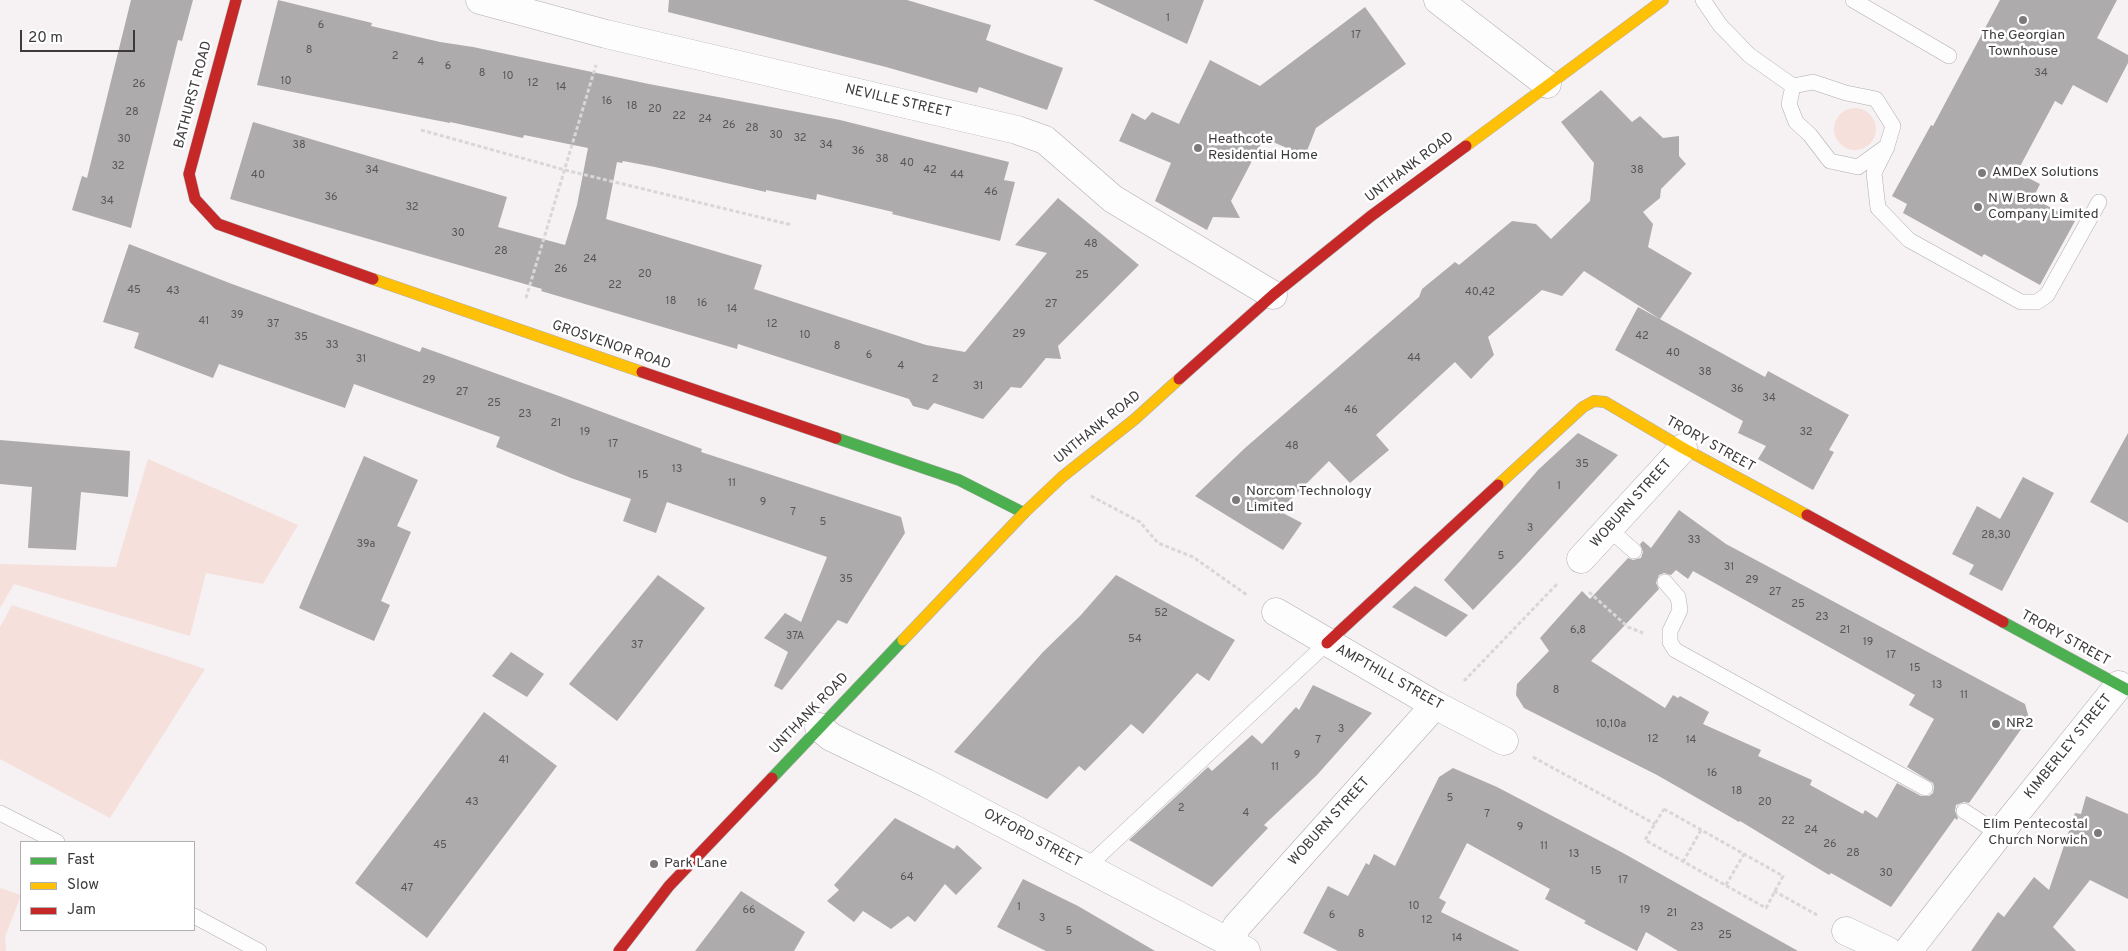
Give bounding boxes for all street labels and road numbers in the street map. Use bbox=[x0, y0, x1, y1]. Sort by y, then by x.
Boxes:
street label: BATHURST ROAD bbox=[172, 39, 216, 151]
street label: NEVILLE STREET bbox=[843, 82, 953, 122]
street label: UNTHANK ROAD bbox=[1362, 129, 1458, 207]
street label: GROSVENOR ROAD bbox=[549, 318, 673, 374]
street label: UNTHANK ROAD bbox=[1051, 388, 1145, 468]
street label: TRORY STREET bbox=[1662, 414, 1758, 476]
street label: WOBURN STREET bbox=[1588, 456, 1676, 552]
street label: TRORY STREET bbox=[2017, 608, 2113, 670]
street label: AMPTHILL STREET bbox=[1332, 642, 1446, 714]
street label: UNTHANK ROAD bbox=[767, 670, 853, 758]
street label: KIMBERLEY STREET bbox=[2022, 691, 2116, 803]
street label: WOBURN STREET bbox=[1286, 774, 1374, 870]
street label: OXFORD STREET bbox=[980, 806, 1084, 872]

